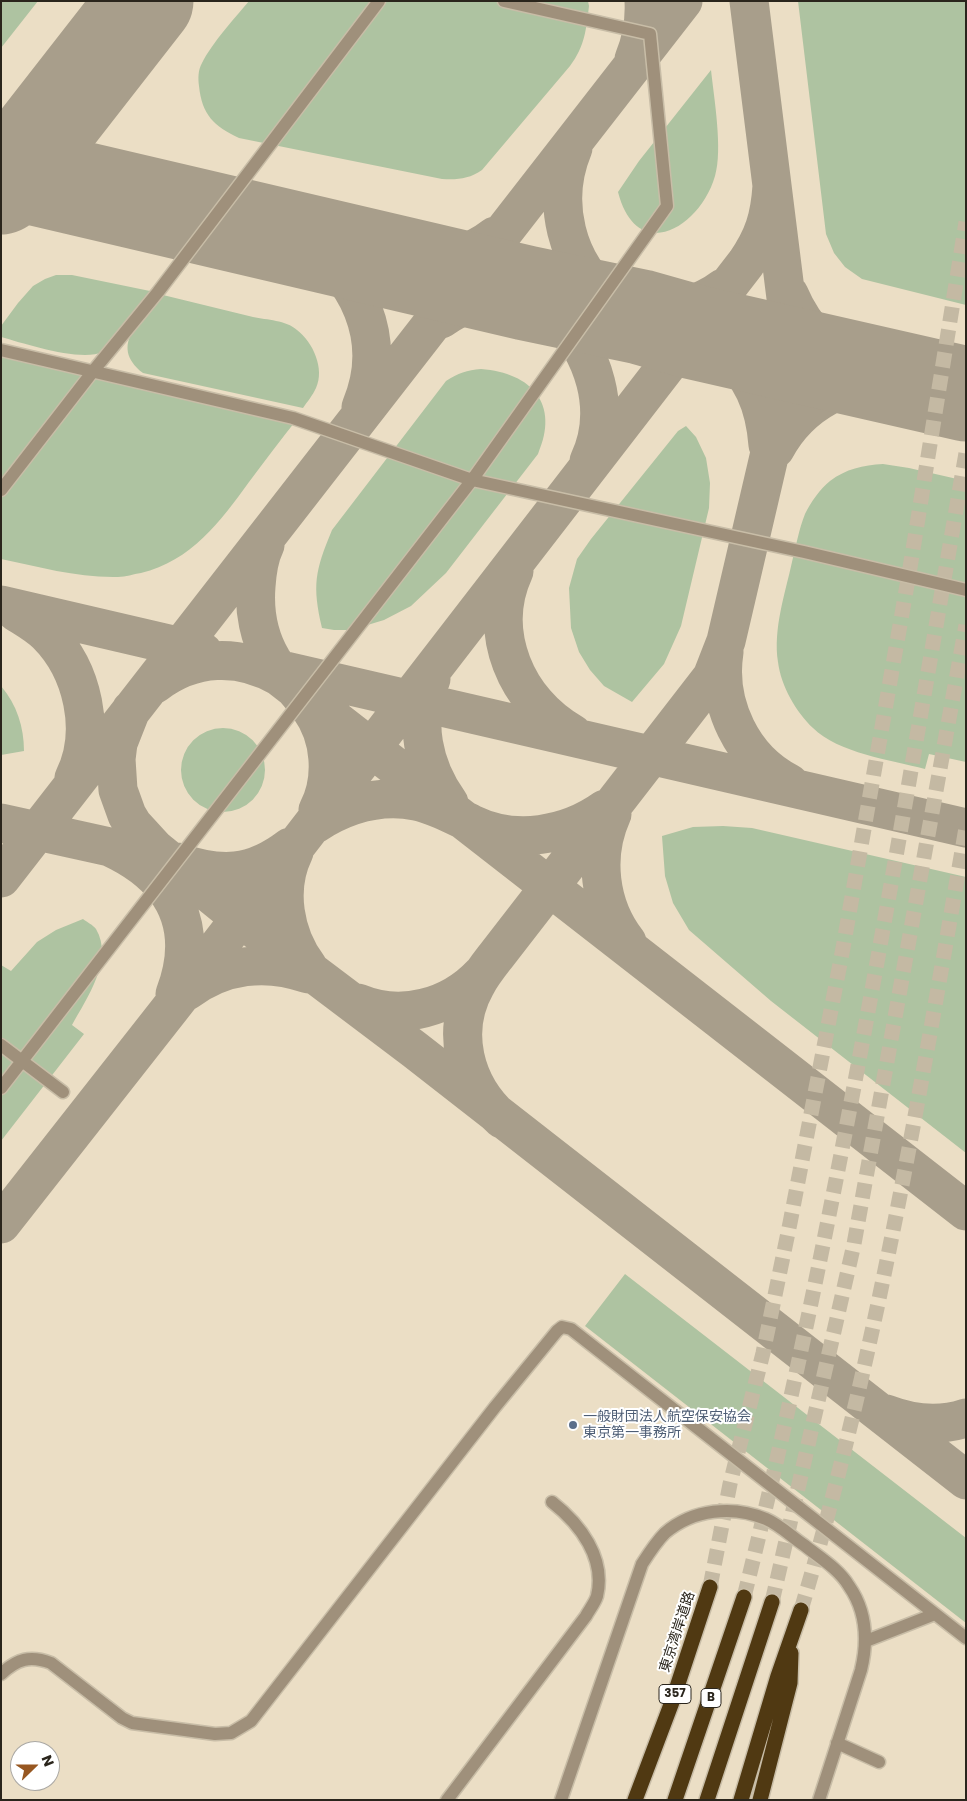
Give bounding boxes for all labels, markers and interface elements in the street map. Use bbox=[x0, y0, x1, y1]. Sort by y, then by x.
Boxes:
place label: 一般財団法人航空保安協会 東京第一事務所 bbox=[583, 1409, 751, 1441]
marker: 一般財団法人航空保安協会 東京第一事務所 bbox=[567, 1419, 579, 1431]
street label: 東京湾岸道路 bbox=[657, 1589, 699, 1675]
road number: 357 bbox=[659, 1685, 691, 1704]
road number: B bbox=[701, 1689, 721, 1708]
north arrow bbox=[10, 1741, 60, 1791]
text: N bbox=[37, 1752, 59, 1769]

